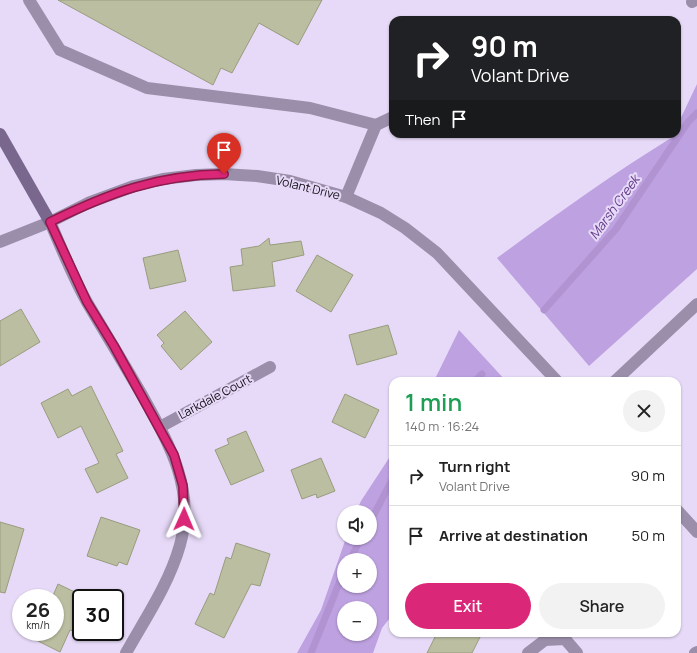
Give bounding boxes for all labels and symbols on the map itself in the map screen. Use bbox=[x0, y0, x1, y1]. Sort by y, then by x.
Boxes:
pin bbox=[207, 133, 241, 174]
water label: Marsh Creek bbox=[585, 169, 645, 243]
street label: Volant Drive bbox=[274, 171, 342, 204]
street label: Larkdale Court bbox=[175, 370, 255, 423]
position arrow bbox=[163, 498, 205, 540]
speed limit sign: 30 bbox=[72, 589, 124, 641]

